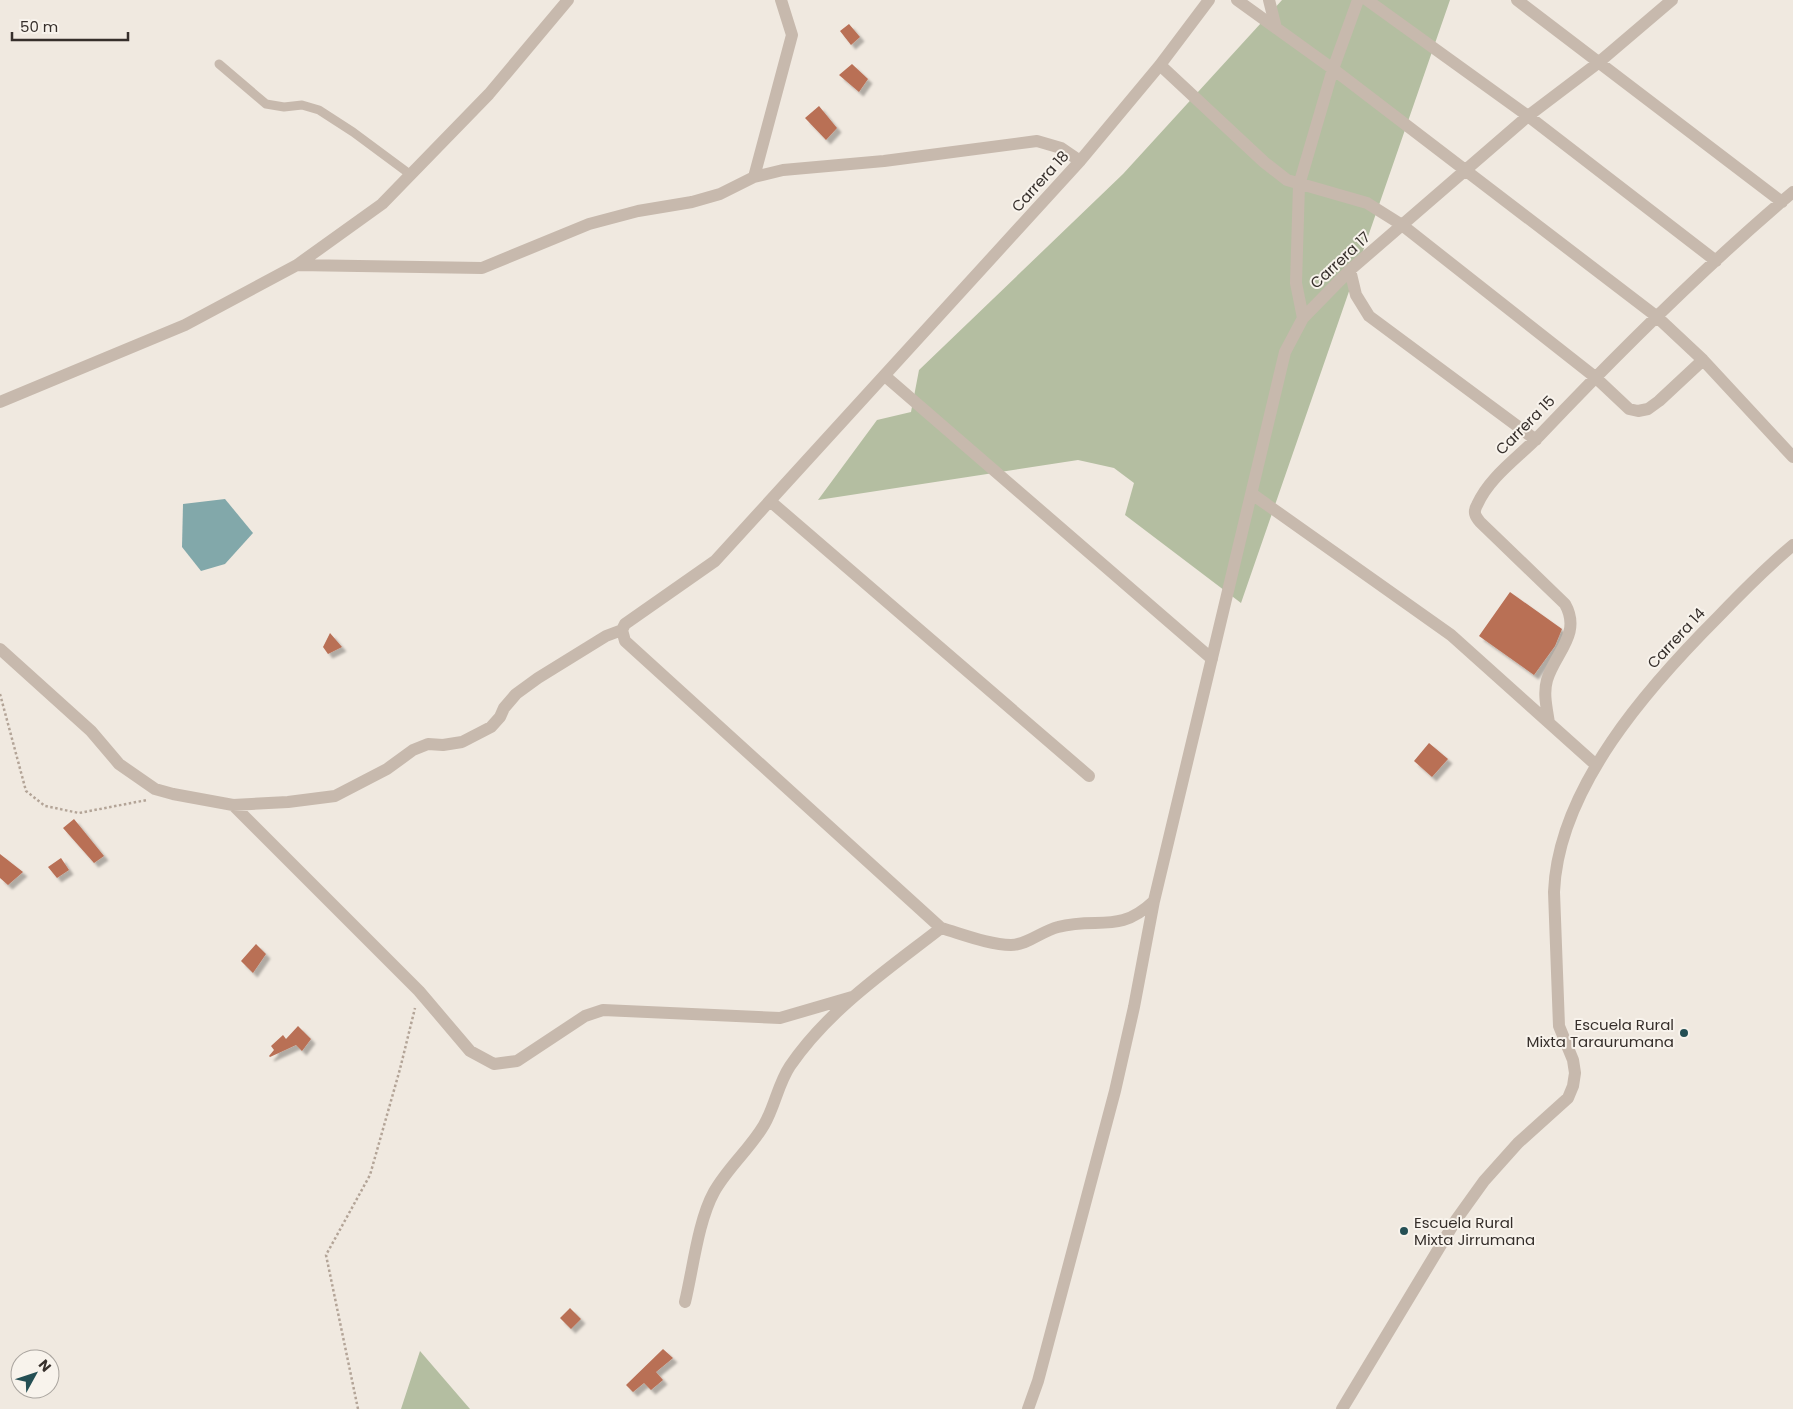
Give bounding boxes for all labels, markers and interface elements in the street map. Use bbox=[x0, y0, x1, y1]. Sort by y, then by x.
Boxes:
scale bar bbox=[12, 10, 129, 42]
text: 50 m bbox=[20, 16, 58, 37]
street label: Carrera 18 bbox=[1007, 146, 1073, 216]
street label: Carrera 17 bbox=[1305, 227, 1375, 293]
street label: Carrera 15 bbox=[1491, 391, 1559, 459]
street label: Carrera 14 bbox=[1642, 603, 1710, 673]
place label: Escuela Rural Mixta Taraurumana bbox=[1526, 1014, 1674, 1052]
marker: Escuela Rural Mixta Taraurumana bbox=[1678, 1027, 1690, 1039]
place label: Escuela Rural Mixta Jirrumana bbox=[1414, 1212, 1535, 1250]
marker: Escuela Rural Mixta Jirrumana bbox=[1398, 1225, 1410, 1237]
north arrow bbox=[10, 1349, 60, 1399]
text: N bbox=[34, 1355, 56, 1376]

